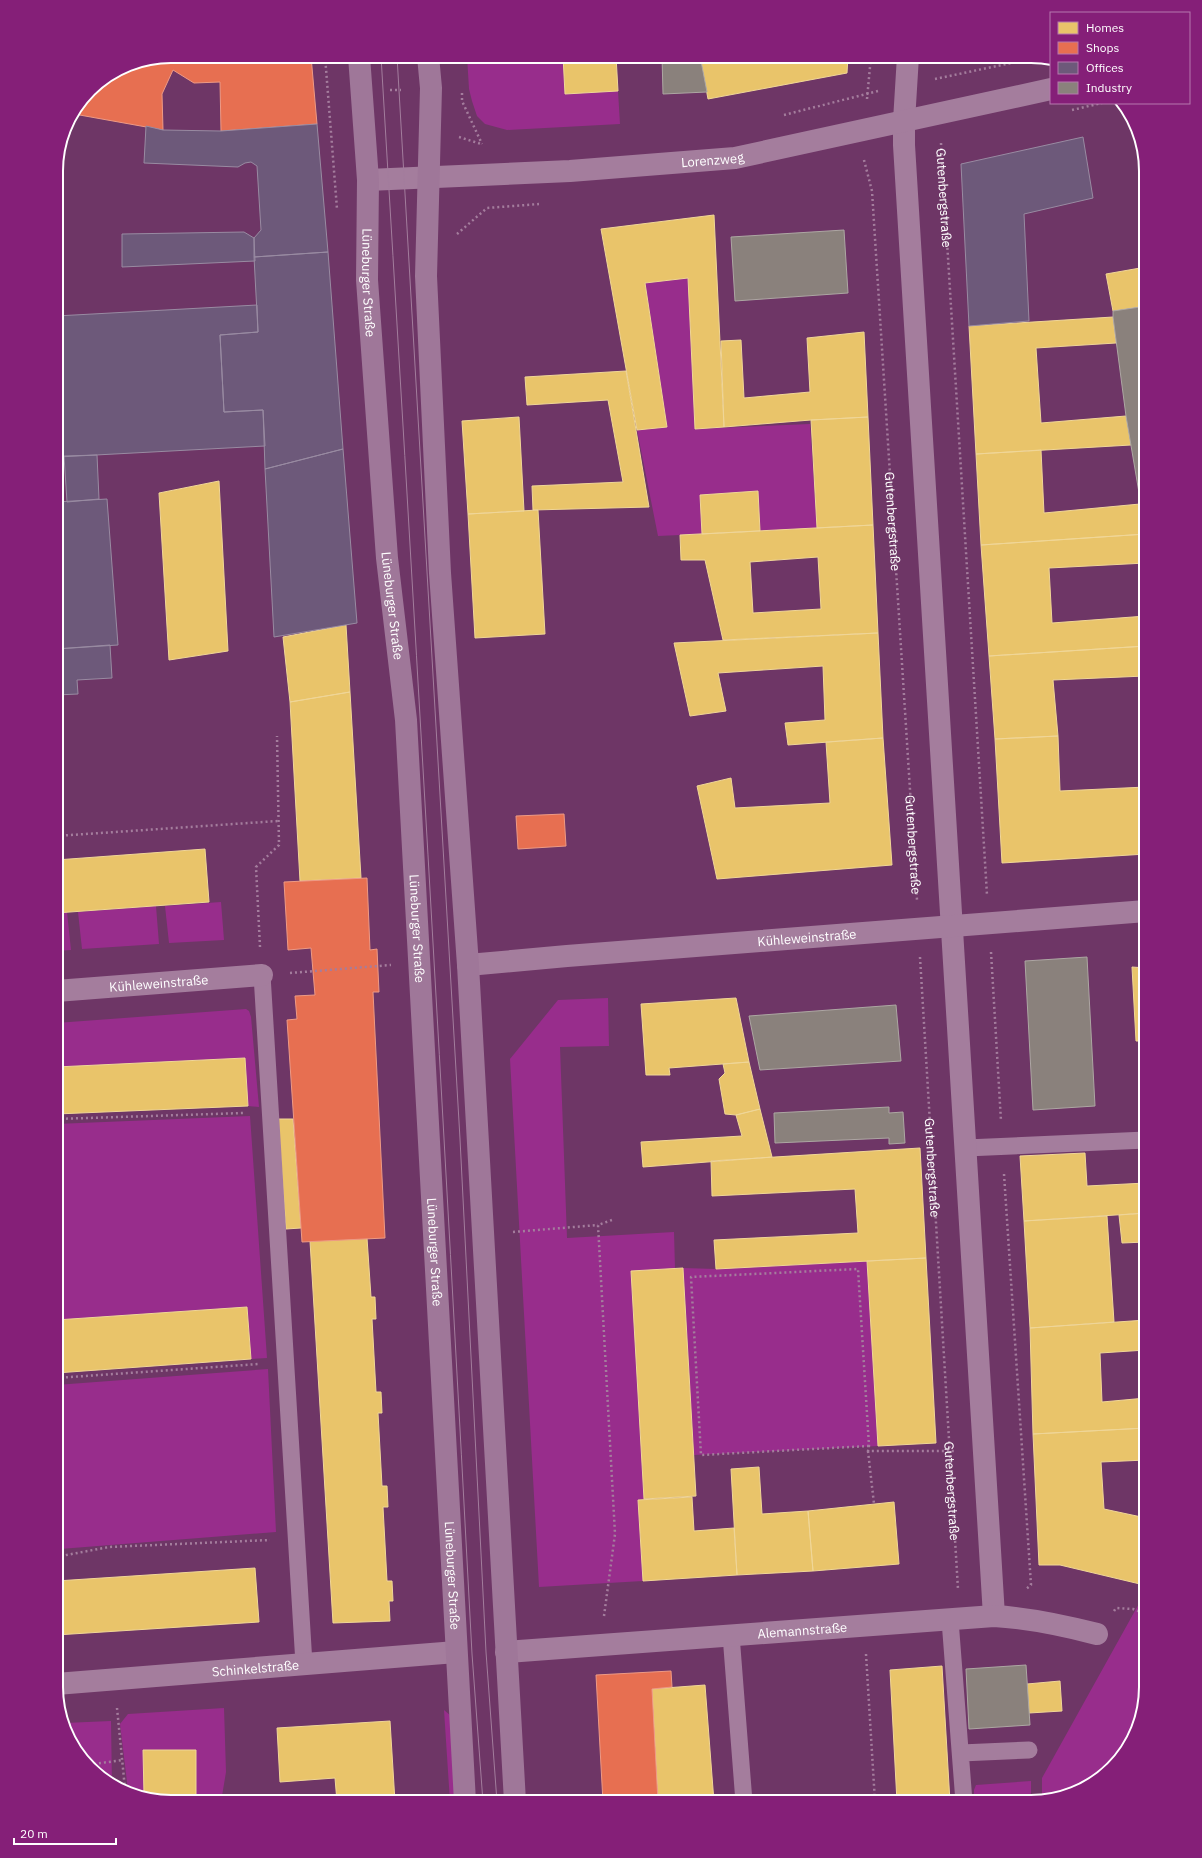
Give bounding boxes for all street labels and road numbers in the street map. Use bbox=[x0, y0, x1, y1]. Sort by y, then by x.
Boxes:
street label: Lorenzweg bbox=[680, 148, 745, 171]
street label: Gutenbergstraße bbox=[933, 148, 956, 248]
street label: Lüneburger Straße bbox=[358, 228, 380, 338]
street label: Gutenbergstraße bbox=[881, 471, 905, 572]
street label: Lüneburger Straße bbox=[378, 551, 407, 661]
street label: Gutenbergstraße bbox=[902, 794, 925, 895]
street label: Lüneburger Straße bbox=[406, 874, 429, 983]
street label: Kühleweinstraße bbox=[757, 925, 857, 950]
street label: Kühleweinstraße bbox=[109, 971, 209, 995]
street label: Gutenbergstraße bbox=[921, 1117, 944, 1218]
street label: Lüneburger Straße bbox=[424, 1197, 446, 1307]
street label: Gutenbergstraße bbox=[941, 1441, 964, 1541]
street label: Lüneburger Straße bbox=[441, 1521, 464, 1630]
street label: Alemannstraße bbox=[757, 1618, 848, 1642]
street label: Schinkelstraße bbox=[211, 1656, 300, 1680]

